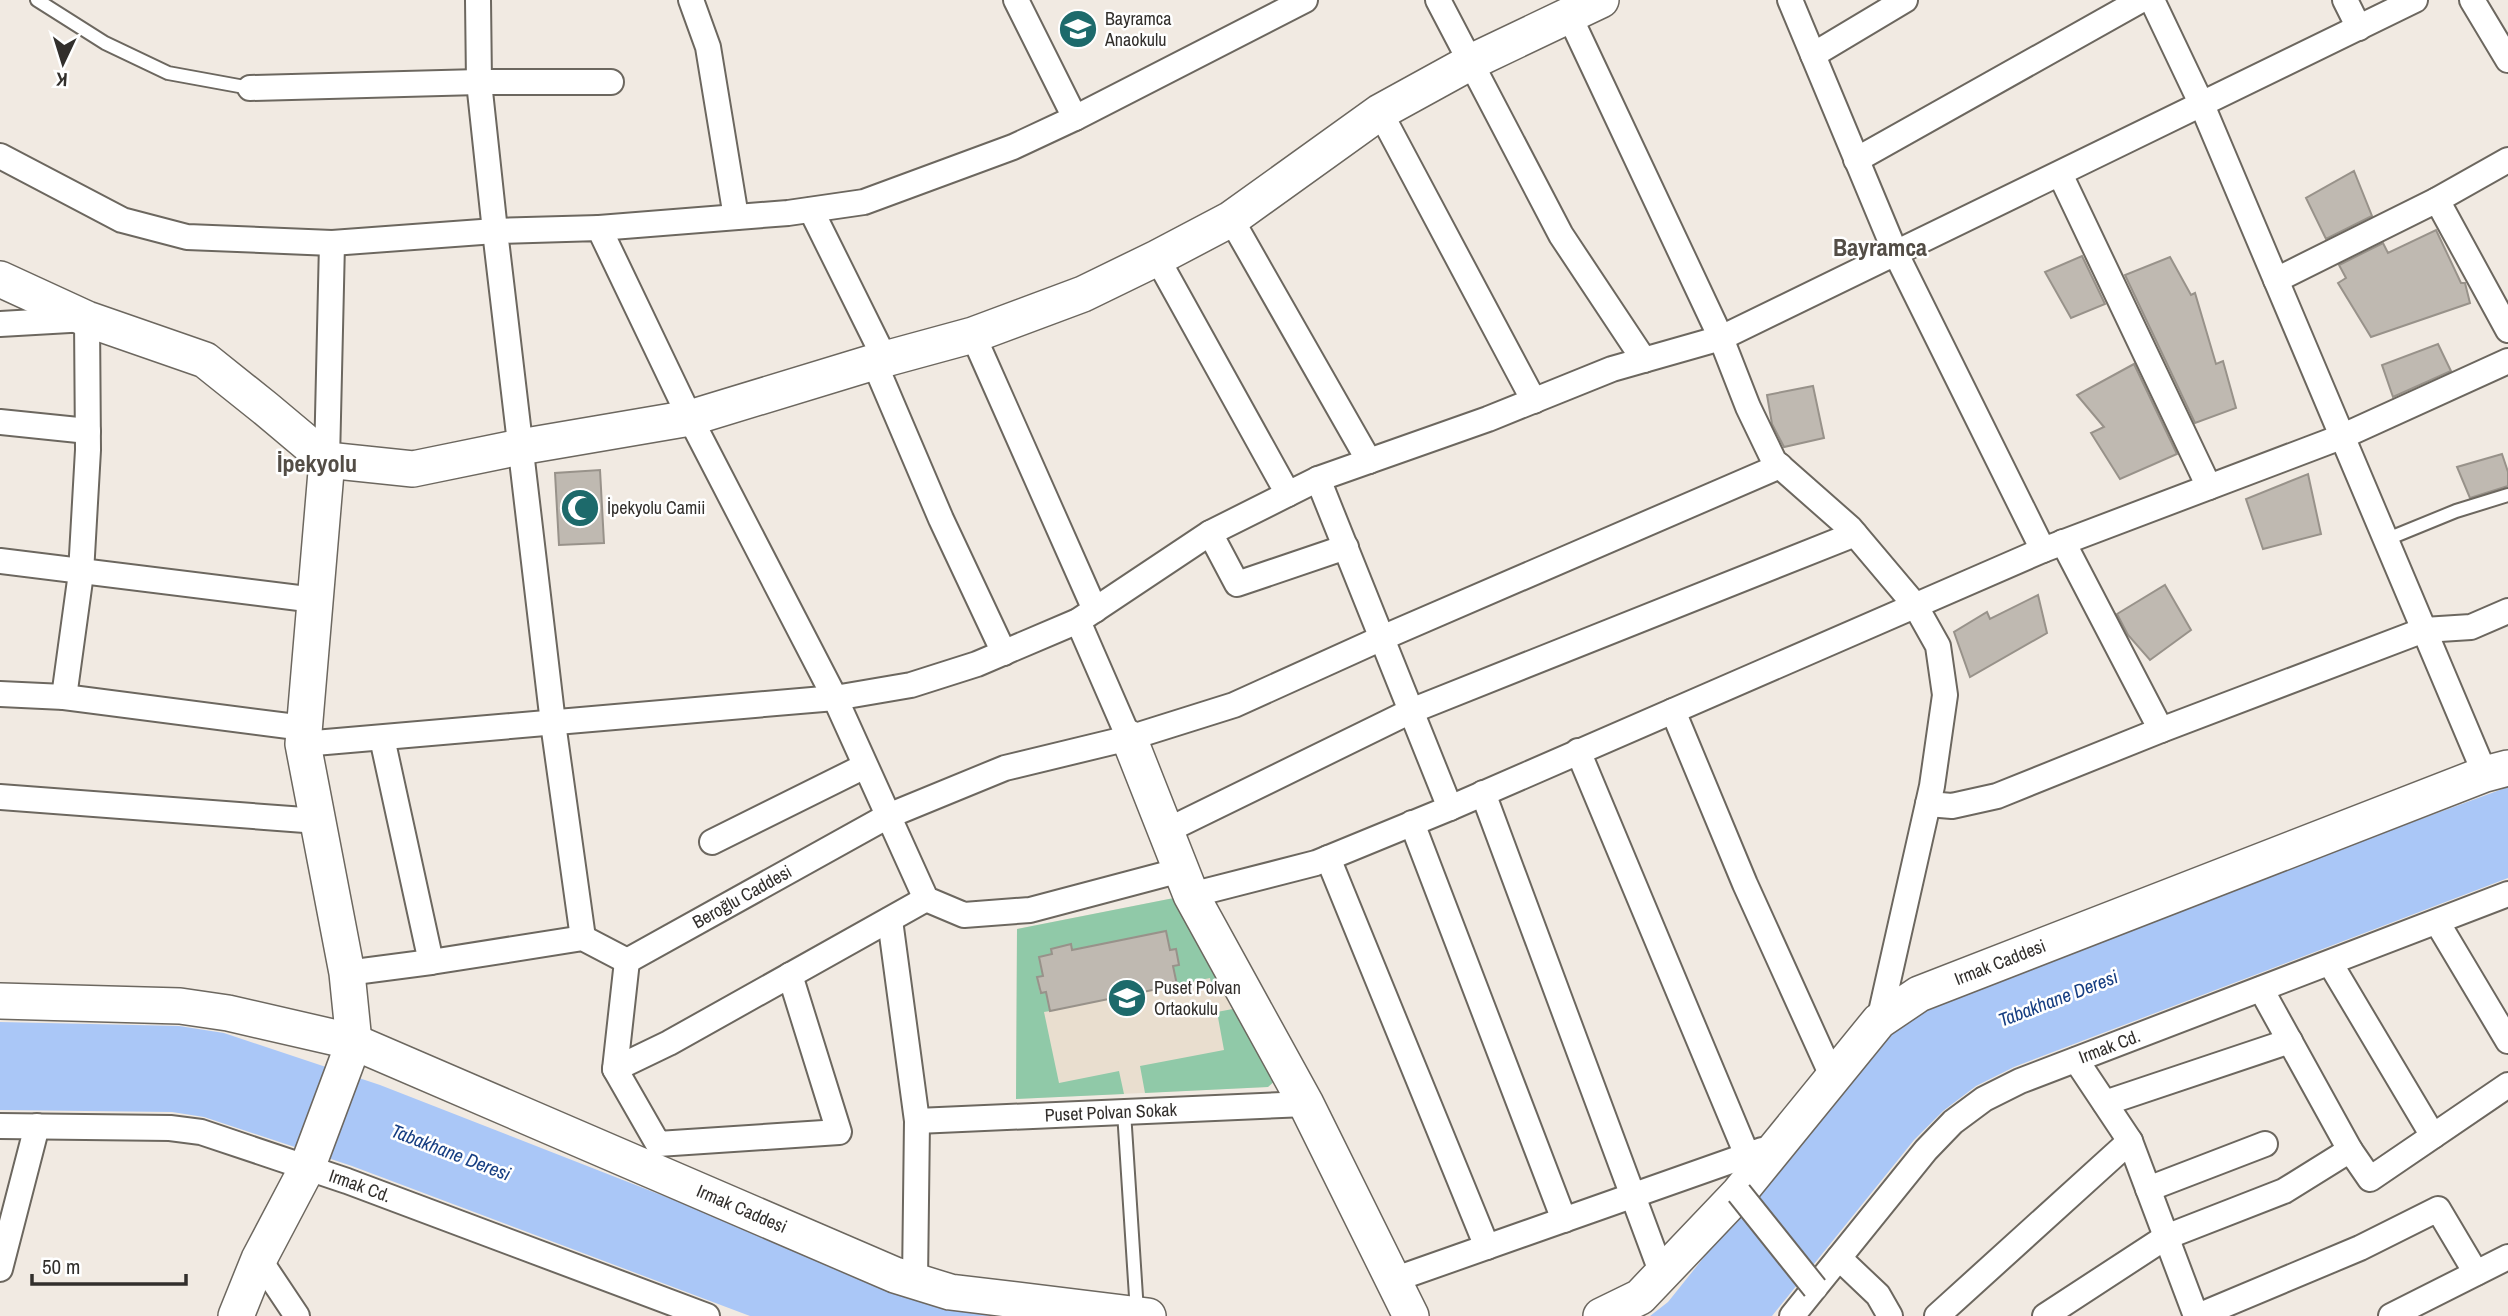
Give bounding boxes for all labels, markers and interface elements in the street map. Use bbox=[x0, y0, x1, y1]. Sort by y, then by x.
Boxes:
place label: Bayramca Anaokulu bbox=[1104, 6, 1171, 52]
school or university icon: Bayramca Anaokulu bbox=[1057, 8, 1099, 50]
north arrow bbox=[28, 28, 98, 98]
text: K bbox=[55, 67, 68, 93]
district label: Bayramca bbox=[1833, 231, 1927, 263]
district label: İpekyolu bbox=[277, 447, 357, 479]
mosque icon: İpekyolu Camii bbox=[559, 487, 601, 529]
place label: İpekyolu Camii bbox=[607, 495, 705, 520]
street label: Beroğlu Caddesi bbox=[688, 859, 796, 934]
street label: Irmak Caddesi bbox=[1951, 933, 2049, 991]
water label: Tabakhane Deresi bbox=[1994, 963, 2122, 1033]
place label: Puset Polvan Ortaokulu bbox=[1154, 975, 1241, 1021]
school or university icon: Puset Polvan Ortaokulu bbox=[1106, 977, 1148, 1019]
street label: Irmak Cd. bbox=[2075, 1023, 2144, 1069]
street label: Puset Polvan Sokak bbox=[1044, 1097, 1178, 1127]
water label: Tabakhane Deresi bbox=[387, 1117, 515, 1187]
street label: Irmak Cd. bbox=[326, 1163, 394, 1208]
street label: Irmak Caddesi bbox=[693, 1178, 791, 1239]
scale bar bbox=[32, 1242, 186, 1286]
text: 50 m bbox=[42, 1252, 80, 1281]

